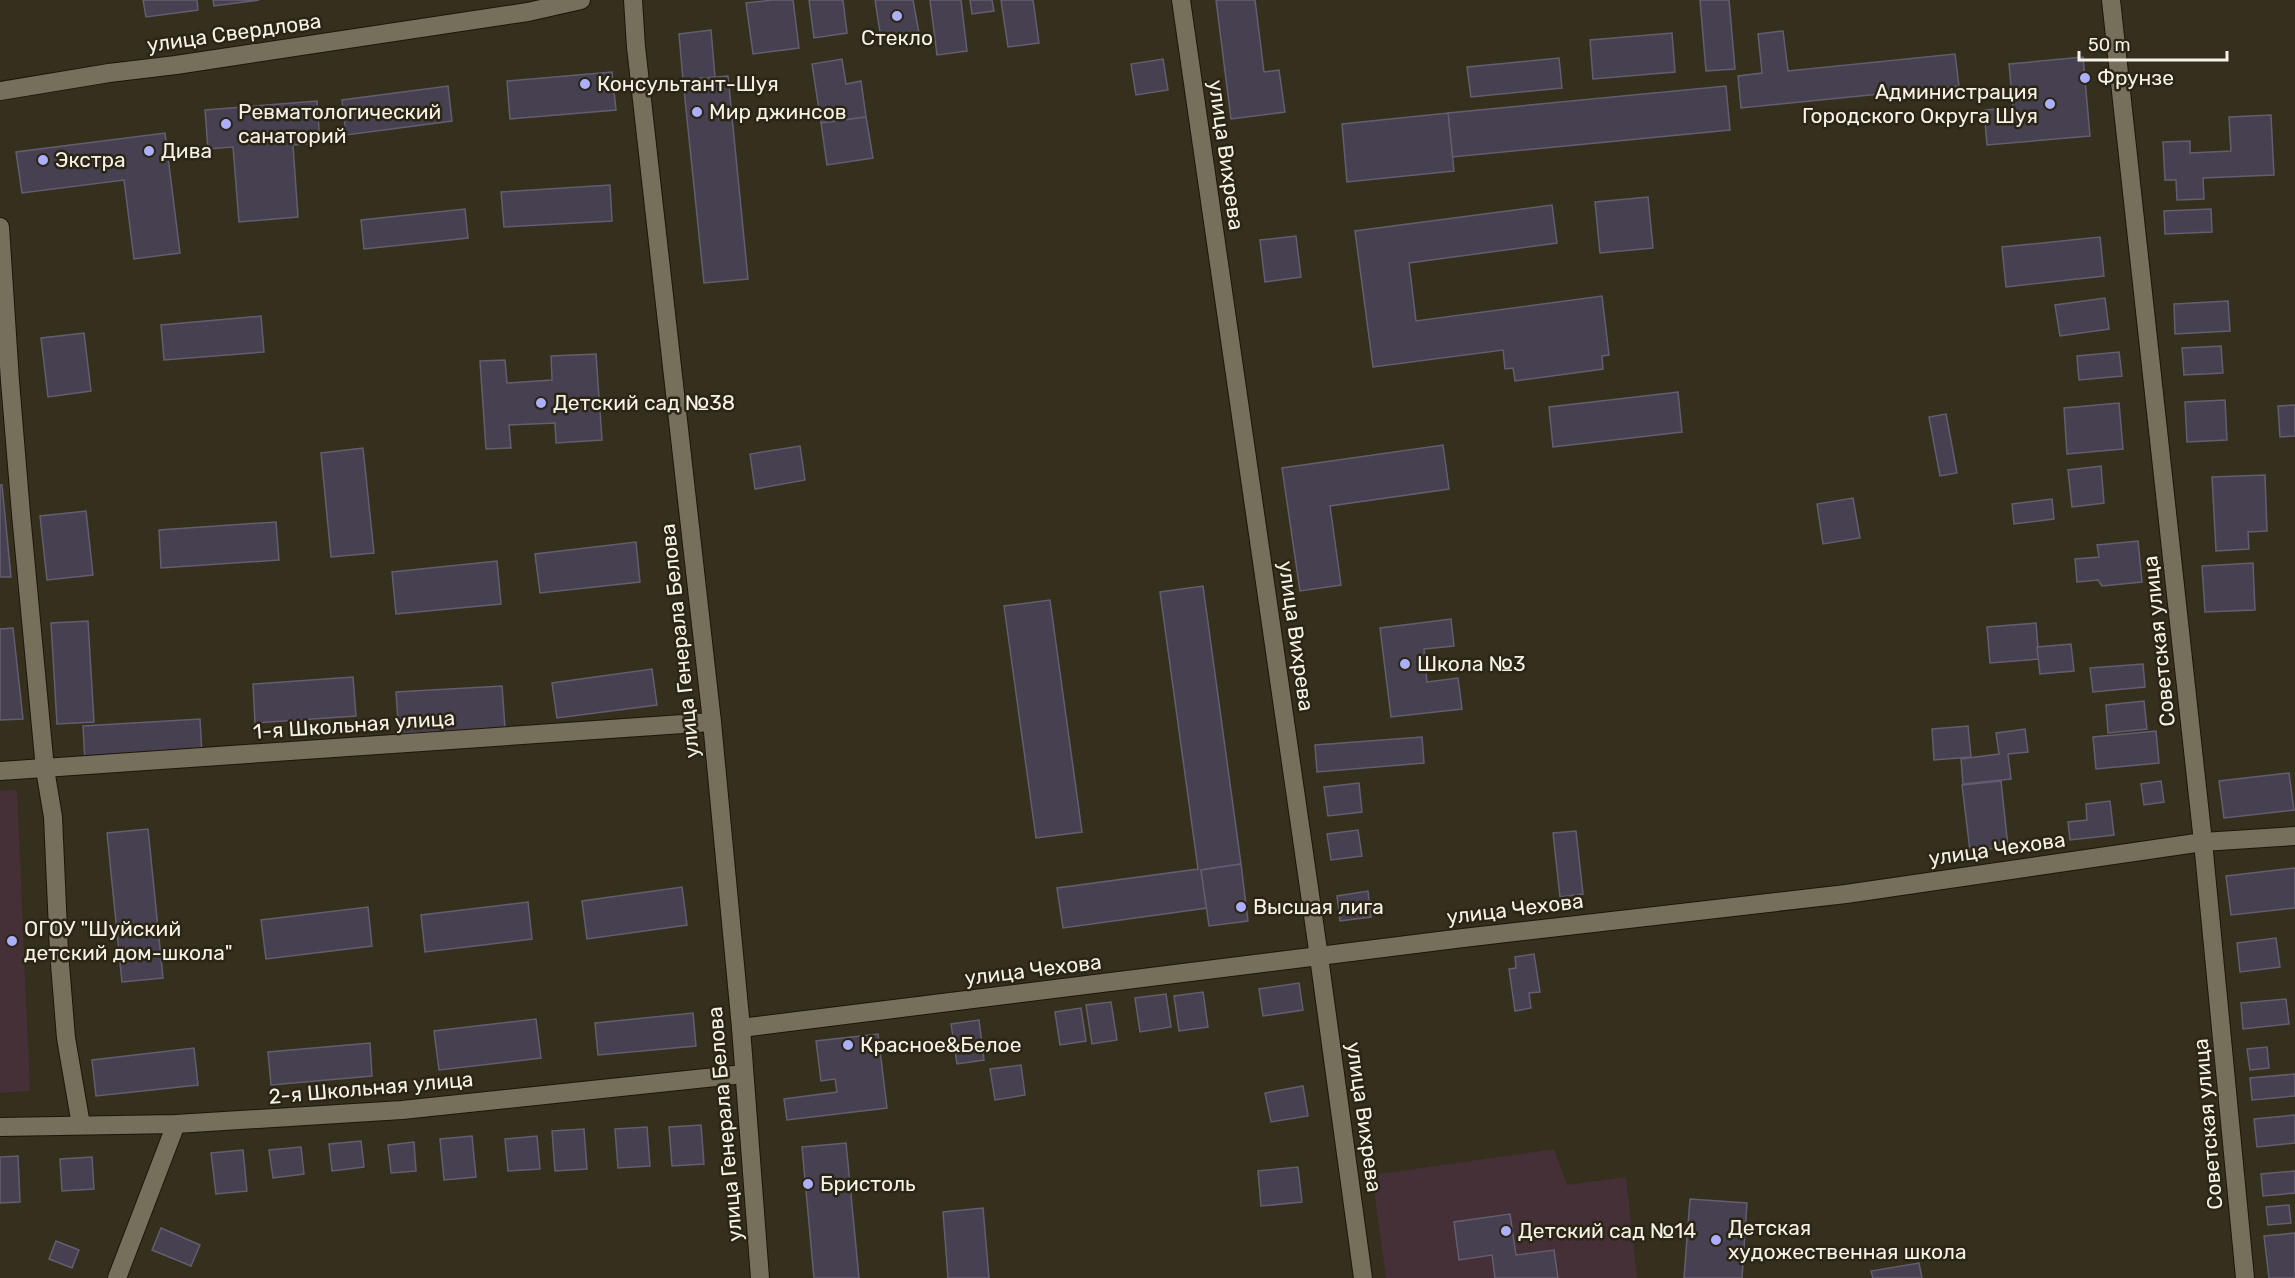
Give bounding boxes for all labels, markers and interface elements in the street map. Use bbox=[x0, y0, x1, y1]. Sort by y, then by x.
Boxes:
street label: улица Свердлова bbox=[145, 8, 323, 57]
marker: Стекло bbox=[890, 9, 904, 23]
scale bar bbox=[2079, 24, 2228, 62]
place label: Стекло bbox=[861, 25, 933, 50]
text: 50 m bbox=[2088, 34, 2131, 56]
place label: Фрунзе bbox=[2097, 65, 2174, 90]
place label: Консультант-Шуя bbox=[597, 71, 779, 96]
marker: Фрунзе bbox=[2078, 71, 2092, 85]
marker: Консультант-Шуя bbox=[578, 77, 592, 91]
street label: улица Вихрева bbox=[1204, 78, 1249, 232]
place label: Администрация Городского Округа Шуя bbox=[1802, 79, 2038, 128]
marker: Администрация Городского Округа Шуя bbox=[2043, 97, 2057, 111]
place label: Ревматологический санаторий bbox=[238, 99, 441, 148]
place label: Мир джинсов bbox=[709, 99, 847, 124]
marker: Мир джинсов bbox=[690, 105, 704, 119]
marker: Ревматологический санаторий bbox=[219, 117, 233, 131]
place label: Дива bbox=[161, 138, 212, 163]
marker: Дива bbox=[142, 144, 156, 158]
place label: Экстра bbox=[55, 147, 126, 172]
marker: Экстра bbox=[36, 153, 50, 167]
place label: Детский сад №38 bbox=[553, 390, 735, 415]
marker: Детский сад №38 bbox=[534, 396, 548, 410]
street label: улица Генерала Белова bbox=[655, 522, 704, 760]
street label: Советская улица bbox=[2137, 554, 2180, 728]
street label: улица Вихрева bbox=[1274, 559, 1319, 713]
place label: Школа №3 bbox=[1417, 651, 1526, 676]
marker: Школа №3 bbox=[1398, 657, 1412, 671]
street label: 1-я Школьная улица bbox=[252, 705, 456, 744]
street label: улица Чехова bbox=[1927, 827, 2067, 870]
street label: улица Чехова bbox=[1445, 888, 1585, 929]
place label: Высшая лига bbox=[1253, 894, 1384, 919]
marker: Высшая лига bbox=[1234, 900, 1248, 914]
place label: ОГОУ "Шуйский детский дом-школа" bbox=[24, 916, 233, 965]
marker: ОГОУ "Шуйский детский дом-школа" bbox=[5, 934, 19, 948]
street label: улица Чехова bbox=[963, 949, 1103, 990]
street label: улица Генерала Белова bbox=[702, 1005, 747, 1243]
place label: Красное&Белое bbox=[860, 1032, 1021, 1057]
street label: Советская улица bbox=[2188, 1037, 2227, 1211]
marker: Красное&Белое bbox=[841, 1038, 855, 1052]
street label: улица Вихрева bbox=[1342, 1040, 1387, 1194]
street label: 2-я Школьная улица bbox=[268, 1066, 474, 1109]
place label: Бристоль bbox=[820, 1171, 916, 1196]
marker: Бристоль bbox=[801, 1177, 815, 1191]
place label: Детская художественная школа bbox=[1728, 1215, 1967, 1264]
place label: Детский сад №14 bbox=[1518, 1218, 1696, 1243]
marker: Детский сад №14 bbox=[1499, 1224, 1513, 1238]
marker: Детская художественная школа bbox=[1709, 1233, 1723, 1247]

